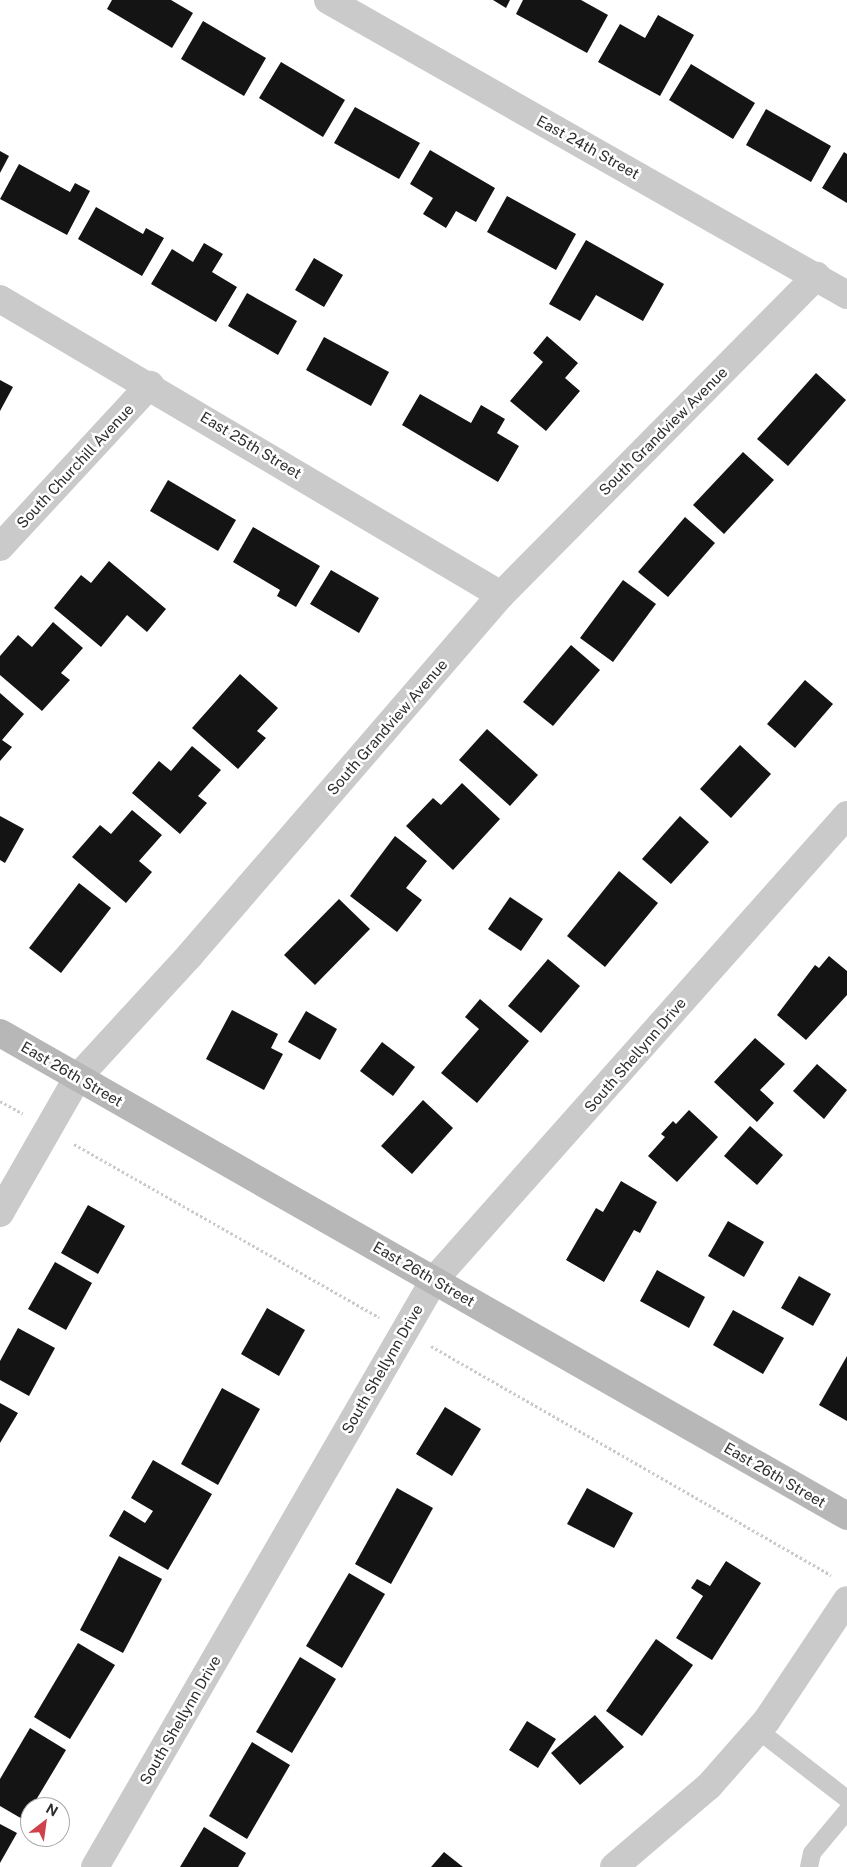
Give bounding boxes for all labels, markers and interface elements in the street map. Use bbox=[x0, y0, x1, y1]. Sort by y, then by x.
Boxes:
street label: East 24th Street bbox=[534, 111, 642, 183]
street label: South Grandview Avenue bbox=[595, 363, 731, 499]
street label: South Churchill Avenue bbox=[13, 400, 137, 532]
street label: East 25th Street bbox=[197, 408, 305, 482]
street label: South Grandview Avenue bbox=[323, 655, 451, 799]
street label: South Shellynn Drive bbox=[580, 994, 690, 1116]
street label: East 26th Street bbox=[18, 1038, 126, 1110]
street label: East 26th Street bbox=[370, 1238, 478, 1310]
street label: South Shellynn Drive bbox=[338, 1301, 426, 1437]
street label: East 26th Street bbox=[721, 1439, 829, 1511]
street label: South Shellynn Drive bbox=[136, 1652, 224, 1788]
north arrow bbox=[20, 1797, 70, 1847]
text: N bbox=[43, 1800, 61, 1820]

